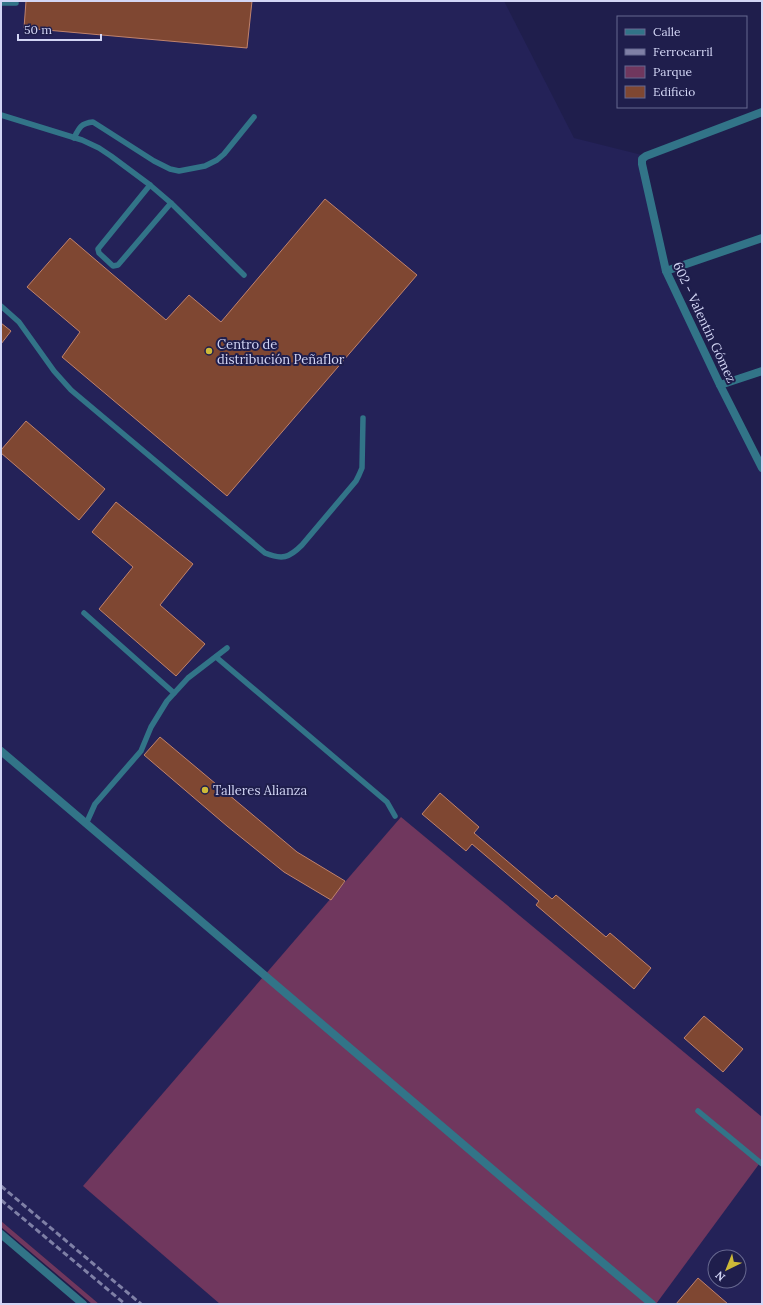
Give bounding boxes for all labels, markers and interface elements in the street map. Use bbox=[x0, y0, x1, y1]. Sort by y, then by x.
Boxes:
scale bar bbox=[18, 16, 101, 42]
legend bbox=[617, 16, 747, 108]
text: 50 m bbox=[24, 22, 52, 37]
text: Calle bbox=[653, 24, 681, 39]
text: Ferrocarril bbox=[653, 44, 713, 59]
text: Parque bbox=[653, 64, 693, 79]
text: Edificio bbox=[653, 84, 695, 99]
street label: 602 - Valentín Gómez bbox=[669, 259, 740, 386]
place label: Centro de distribución Peñaflor bbox=[217, 336, 345, 368]
marker: Centro de distribución Peñaflor bbox=[204, 346, 214, 356]
place label: Talleres Alianza bbox=[213, 782, 307, 799]
marker: Talleres Alianza bbox=[200, 785, 210, 795]
north arrow bbox=[707, 1249, 747, 1289]
text: N bbox=[712, 1268, 728, 1284]

